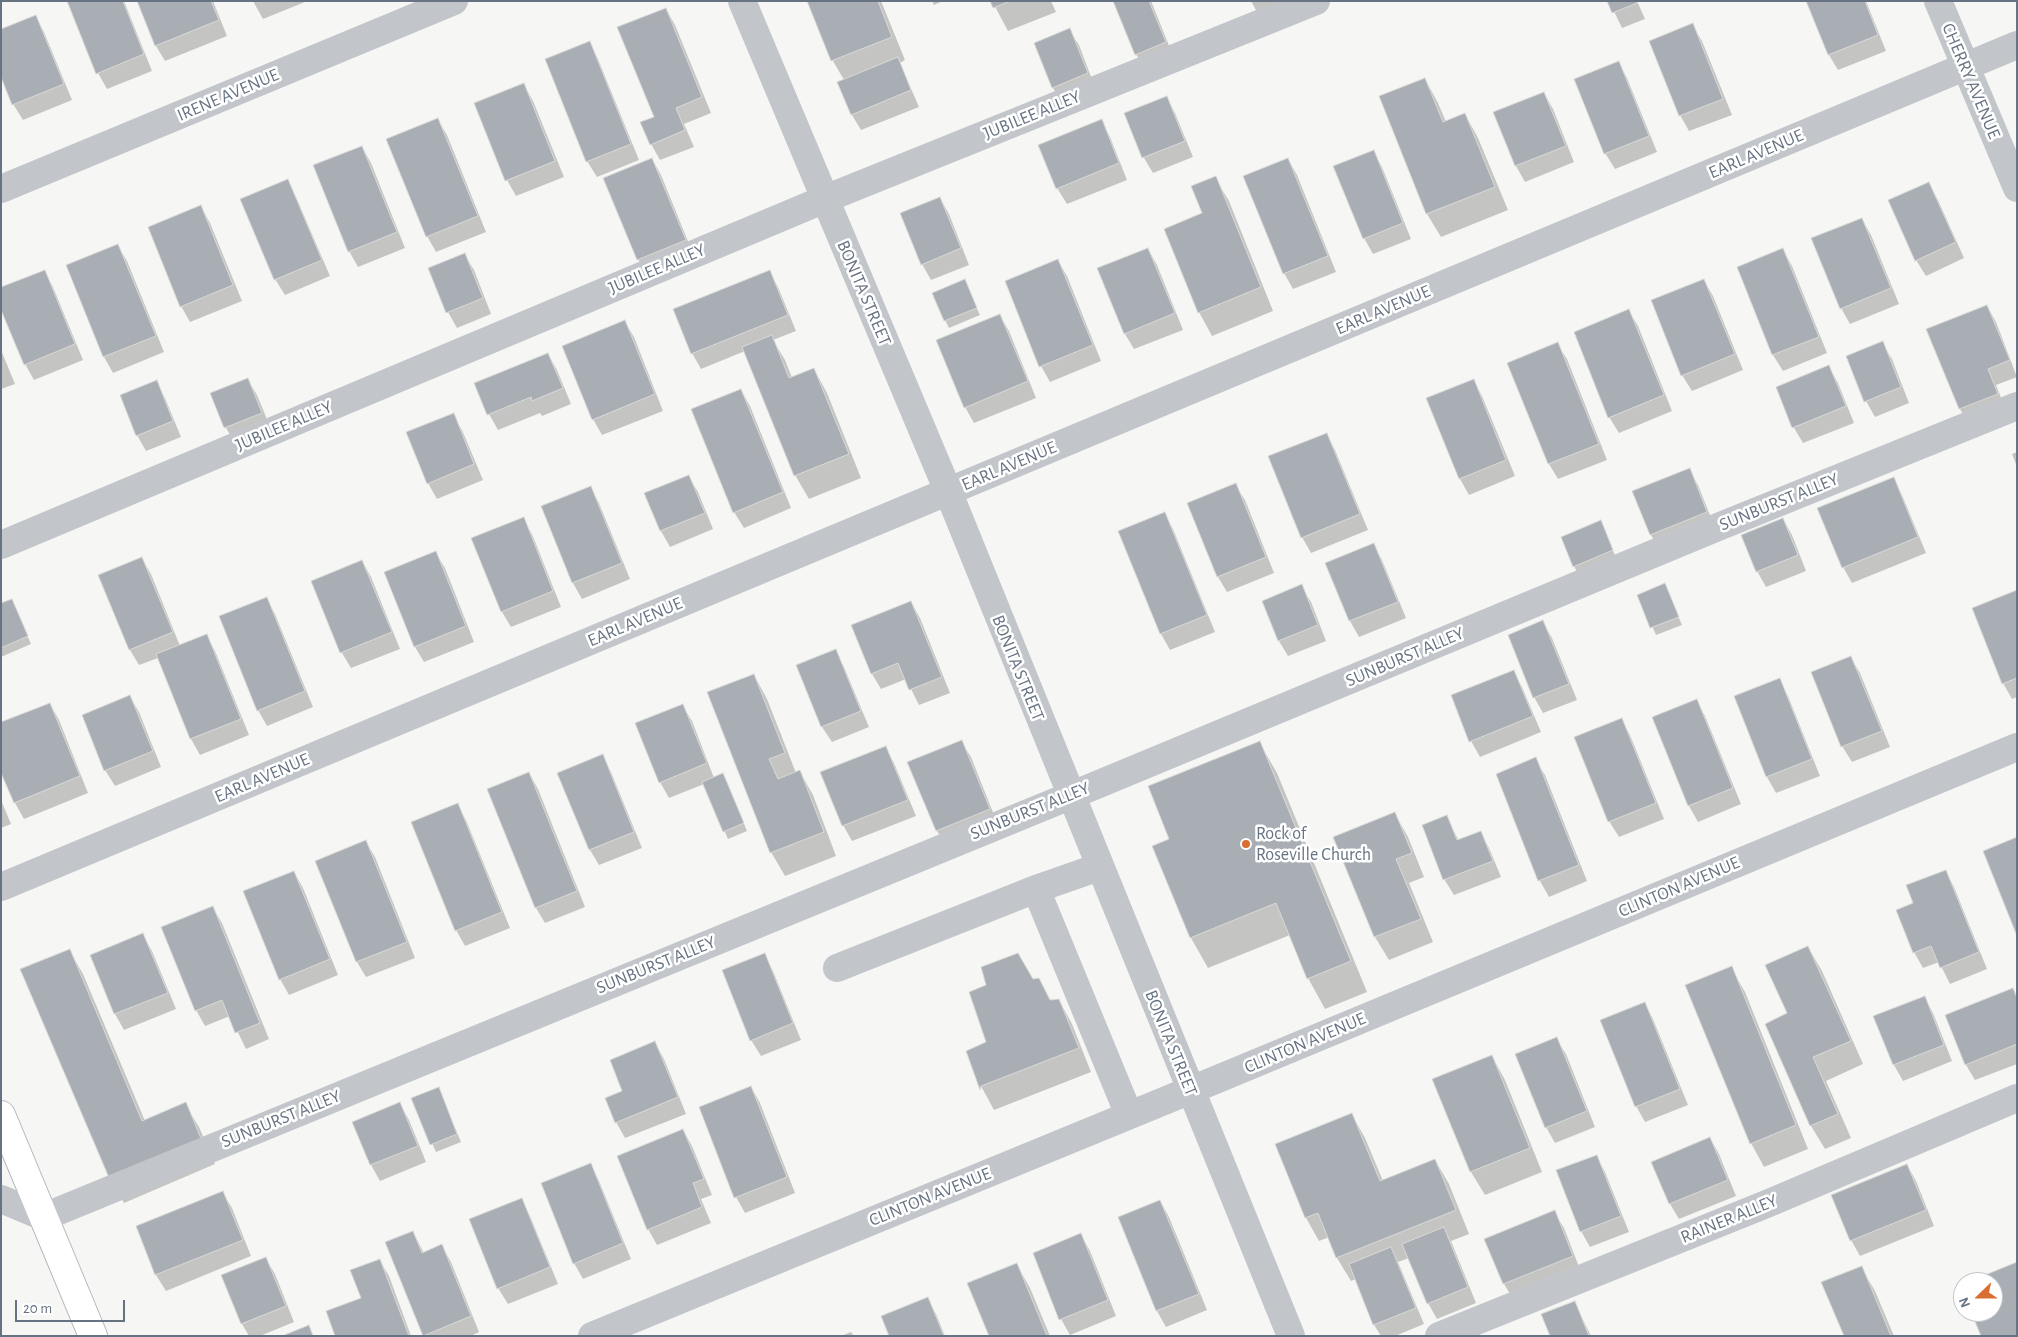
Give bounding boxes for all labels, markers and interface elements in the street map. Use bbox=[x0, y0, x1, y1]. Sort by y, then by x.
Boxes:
street label: CHERRY AVENUE bbox=[1937, 20, 2005, 142]
street label: IRENE AVENUE bbox=[174, 64, 282, 126]
street label: JUBILEE ALLEY bbox=[980, 86, 1084, 144]
street label: EARL AVENUE bbox=[1705, 124, 1807, 184]
street label: BONITA STREET bbox=[832, 237, 896, 349]
street label: JUBILEE ALLEY bbox=[606, 239, 708, 299]
street label: EARL AVENUE bbox=[1332, 280, 1434, 340]
street label: JUBILEE ALLEY bbox=[233, 396, 335, 456]
street label: EARL AVENUE bbox=[958, 436, 1060, 496]
street label: SUNBURST ALLEY bbox=[1716, 468, 1842, 536]
street label: EARL AVENUE bbox=[584, 592, 686, 652]
street label: BONITA STREET bbox=[987, 612, 1049, 724]
street label: SUNBURST ALLEY bbox=[1343, 622, 1467, 692]
street label: EARL AVENUE bbox=[211, 748, 313, 808]
street label: SUNBURST ALLEY bbox=[967, 777, 1093, 845]
place label: Rock of Roseville Church bbox=[1256, 823, 1371, 866]
marker: Rock of Roseville Church bbox=[1240, 838, 1252, 850]
street label: CLINTON AVENUE bbox=[1615, 852, 1743, 922]
street label: SUNBURST ALLEY bbox=[593, 931, 719, 999]
street label: BONITA STREET bbox=[1140, 987, 1202, 1099]
street label: CLINTON AVENUE bbox=[1241, 1008, 1369, 1078]
street label: SUNBURST ALLEY bbox=[218, 1085, 344, 1153]
street label: CLINTON AVENUE bbox=[866, 1163, 994, 1231]
street label: RAINER ALLEY bbox=[1677, 1190, 1781, 1248]
north arrow bbox=[1953, 1272, 2003, 1322]
scale bar bbox=[18, 1290, 128, 1322]
text: N bbox=[1957, 1295, 1973, 1309]
text: 20 m bbox=[23, 1301, 52, 1316]

